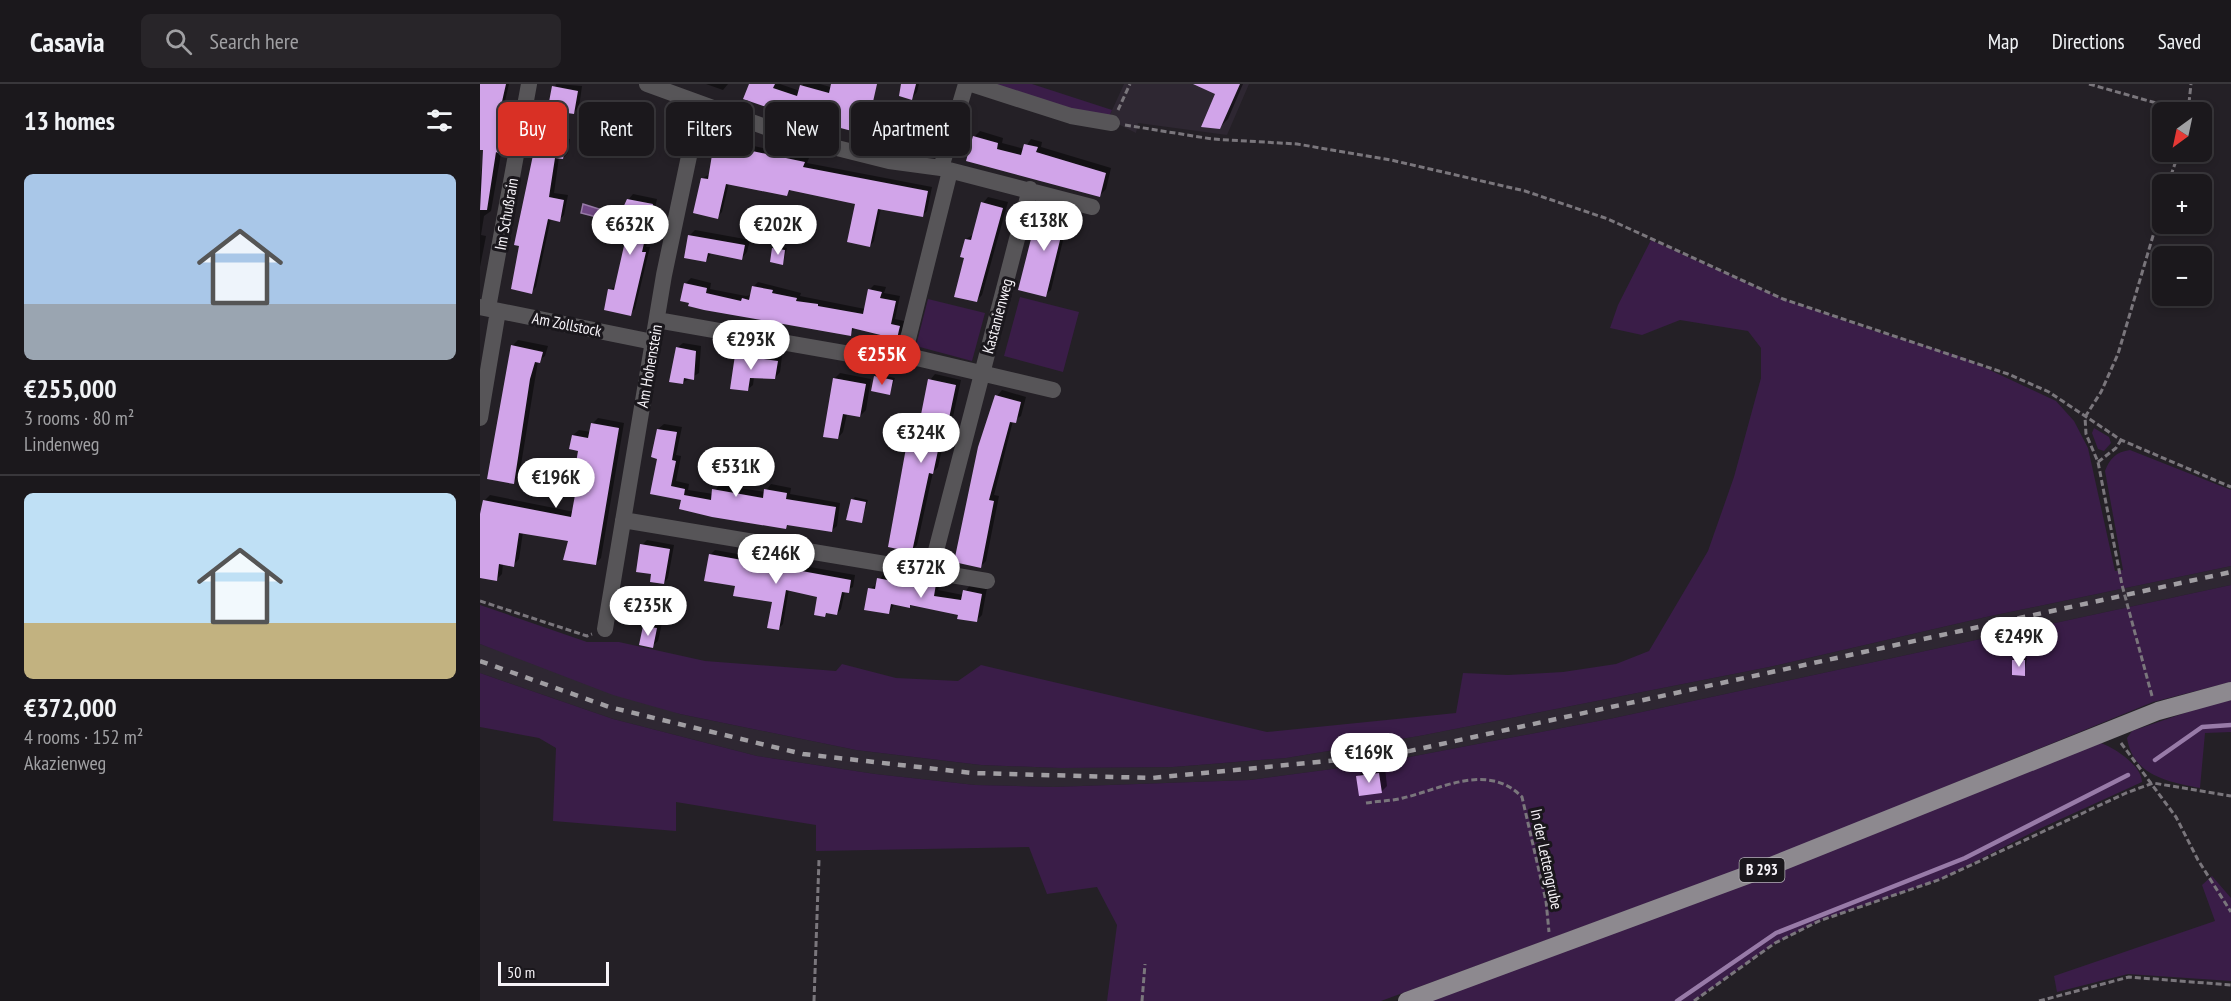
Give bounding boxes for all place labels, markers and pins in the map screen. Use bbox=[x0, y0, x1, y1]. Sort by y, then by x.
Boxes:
pin: €138K bbox=[1002, 201, 1086, 252]
pin: €632K bbox=[588, 205, 672, 256]
pin: €202K bbox=[736, 205, 820, 256]
pin: €293K bbox=[709, 320, 793, 371]
pin: €255K bbox=[840, 335, 924, 386]
pin: €324K bbox=[879, 413, 963, 464]
pin: €531K bbox=[694, 447, 778, 498]
pin: €196K bbox=[514, 458, 598, 509]
pin: €246K bbox=[734, 534, 818, 585]
pin: €372K bbox=[879, 548, 963, 599]
pin: €235K bbox=[606, 586, 690, 637]
pin: €249K bbox=[1977, 617, 2061, 668]
pin: €169K bbox=[1327, 733, 1411, 784]

